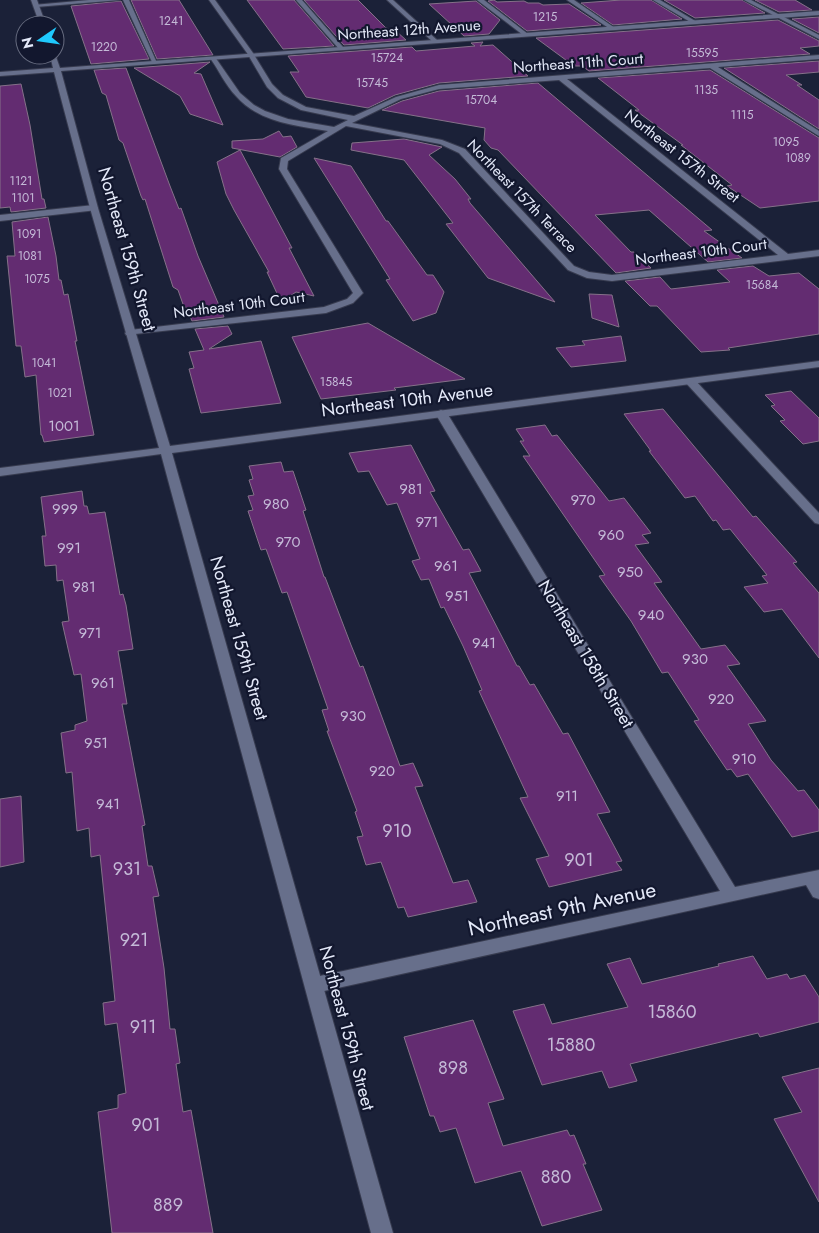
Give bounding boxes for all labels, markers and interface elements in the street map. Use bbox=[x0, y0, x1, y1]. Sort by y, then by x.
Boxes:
house number: 1215 bbox=[533, 8, 557, 26]
house number: 1241 bbox=[159, 12, 183, 30]
street label: Northeast 12th Avenue bbox=[337, 14, 482, 46]
north arrow bbox=[15, 15, 65, 65]
text: N bbox=[16, 35, 38, 51]
house number: 1220 bbox=[91, 38, 117, 56]
house number: 15595 bbox=[686, 44, 719, 62]
street label: Northeast 11th Court bbox=[512, 47, 644, 79]
house number: 15724 bbox=[371, 49, 403, 67]
house number: 15745 bbox=[356, 74, 388, 92]
house number: 1135 bbox=[694, 81, 718, 99]
house number: 15704 bbox=[465, 91, 497, 109]
street label: Northeast 157th Street bbox=[620, 104, 744, 208]
house number: 1115 bbox=[731, 106, 754, 124]
house number: 1095 bbox=[773, 133, 799, 151]
street label: Northeast 157th Terrace bbox=[462, 134, 582, 258]
house number: 1089 bbox=[785, 149, 811, 167]
street label: Northeast 159th Street bbox=[91, 164, 163, 335]
house number: 1121 bbox=[9, 172, 33, 190]
house number: 1101 bbox=[11, 189, 35, 207]
house number: 1091 bbox=[17, 225, 41, 243]
street label: Northeast 10th Court bbox=[634, 233, 768, 271]
house number: 1081 bbox=[18, 247, 42, 265]
house number: 1075 bbox=[24, 270, 50, 288]
house number: 15684 bbox=[746, 276, 778, 294]
street label: Northeast 10th Court bbox=[172, 286, 306, 324]
house number: 1041 bbox=[32, 354, 57, 372]
house number: 15845 bbox=[320, 373, 352, 391]
street label: Northeast 10th Avenue bbox=[320, 377, 494, 423]
house number: 1021 bbox=[48, 384, 72, 402]
house number: 1001 bbox=[48, 415, 80, 437]
house number: 981 bbox=[399, 478, 423, 500]
house number: 970 bbox=[570, 489, 596, 511]
house number: 980 bbox=[263, 493, 289, 515]
house number: 999 bbox=[52, 498, 78, 520]
house number: 971 bbox=[416, 511, 438, 533]
house number: 960 bbox=[598, 524, 624, 546]
house number: 970 bbox=[275, 531, 301, 553]
house number: 991 bbox=[57, 537, 81, 559]
street label: Northeast 159th Street bbox=[203, 553, 275, 724]
house number: 961 bbox=[434, 555, 458, 577]
house number: 950 bbox=[617, 561, 643, 583]
street label: Northeast 158th Street bbox=[531, 575, 641, 734]
house number: 981 bbox=[72, 576, 96, 598]
house number: 951 bbox=[445, 585, 469, 607]
house number: 940 bbox=[638, 604, 664, 626]
house number: 971 bbox=[79, 622, 101, 644]
house number: 941 bbox=[472, 632, 496, 654]
house number: 930 bbox=[682, 648, 708, 670]
house number: 961 bbox=[91, 672, 115, 694]
house number: 920 bbox=[708, 688, 734, 710]
house number: 930 bbox=[340, 705, 366, 727]
house number: 951 bbox=[84, 732, 108, 754]
house number: 910 bbox=[732, 748, 756, 770]
house number: 920 bbox=[369, 760, 395, 782]
house number: 911 bbox=[556, 785, 578, 807]
house number: 941 bbox=[96, 793, 120, 815]
house number: 910 bbox=[382, 818, 412, 844]
house number: 901 bbox=[564, 847, 594, 873]
house number: 931 bbox=[113, 856, 141, 882]
street label: Northeast 9th Avenue bbox=[465, 874, 659, 944]
house number: 921 bbox=[120, 927, 148, 953]
street label: Northeast 159th Street bbox=[313, 943, 382, 1114]
house number: 15860 bbox=[647, 999, 697, 1025]
house number: 911 bbox=[130, 1014, 156, 1040]
house number: 15880 bbox=[547, 1032, 596, 1058]
house number: 898 bbox=[438, 1055, 468, 1081]
house number: 901 bbox=[131, 1112, 161, 1138]
house number: 880 bbox=[541, 1164, 571, 1190]
house number: 889 bbox=[153, 1192, 183, 1218]

